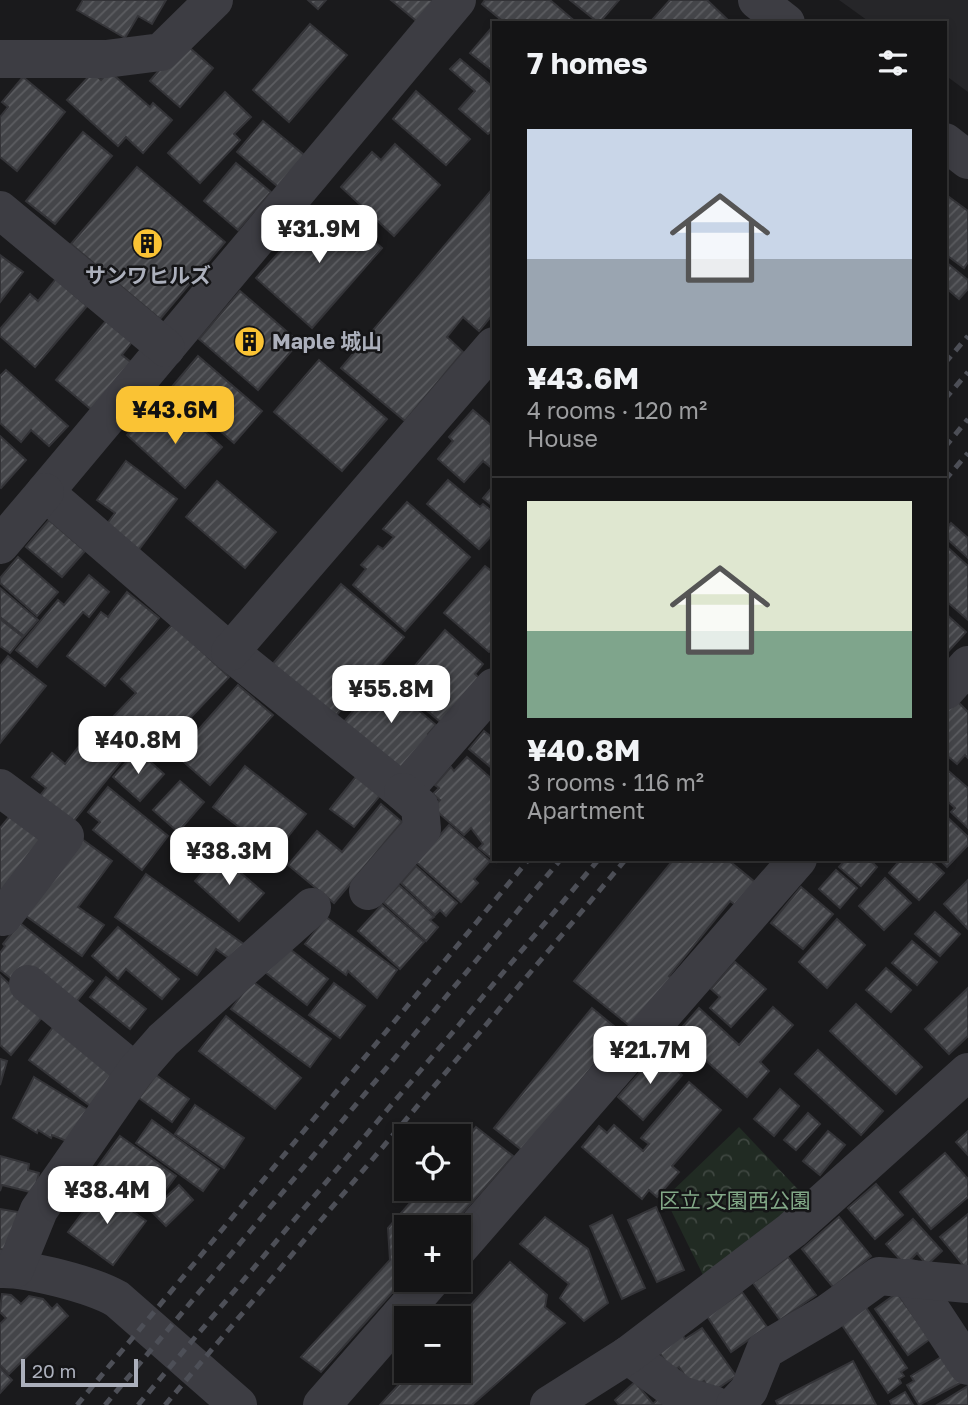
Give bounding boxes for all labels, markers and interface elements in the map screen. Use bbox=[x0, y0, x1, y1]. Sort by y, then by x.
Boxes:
icon: filters bbox=[874, 44, 912, 82]
text: 7 homes bbox=[527, 45, 648, 81]
icon: home bbox=[657, 175, 783, 301]
pin: ¥31.9M bbox=[262, 205, 376, 265]
text: ¥31.9M bbox=[277, 214, 361, 242]
building icon: サンワヒルズ bbox=[131, 226, 165, 260]
place label: サンワヒルズ bbox=[85, 262, 211, 288]
building icon: Maple 城山 bbox=[232, 324, 266, 358]
place label: Maple 城山 bbox=[272, 328, 382, 354]
text: ¥43.6M bbox=[527, 360, 639, 396]
pin: ¥43.6M bbox=[118, 386, 232, 446]
text: ¥43.6M bbox=[132, 395, 218, 423]
text: 4 rooms · 120 m² bbox=[527, 396, 707, 424]
text: House bbox=[527, 424, 598, 452]
icon: home bbox=[657, 547, 783, 673]
pin: ¥55.8M bbox=[334, 666, 448, 725]
text: ¥55.8M bbox=[348, 674, 434, 702]
pin: ¥40.8M bbox=[81, 716, 195, 776]
text: ¥40.8M bbox=[94, 725, 182, 753]
text: ¥40.8M bbox=[527, 732, 641, 768]
text: 3 rooms · 116 m² bbox=[527, 768, 704, 796]
text: Apartment bbox=[527, 796, 645, 824]
pin: ¥38.3M bbox=[172, 828, 286, 887]
text: ¥38.3M bbox=[186, 836, 272, 864]
pin: ¥21.7M bbox=[593, 1026, 707, 1086]
text: ¥21.7M bbox=[609, 1035, 691, 1063]
map controls bbox=[394, 1124, 471, 1383]
button: locate bbox=[394, 1124, 471, 1201]
pin: ¥38.4M bbox=[50, 1166, 164, 1226]
text: ¥38.4M bbox=[64, 1175, 150, 1203]
park label: 区立 文園西公園 bbox=[659, 1187, 811, 1213]
button: + bbox=[394, 1215, 471, 1292]
button: − bbox=[394, 1306, 471, 1383]
scale bar bbox=[21, 1356, 138, 1388]
text: 20 m bbox=[32, 1359, 76, 1382]

